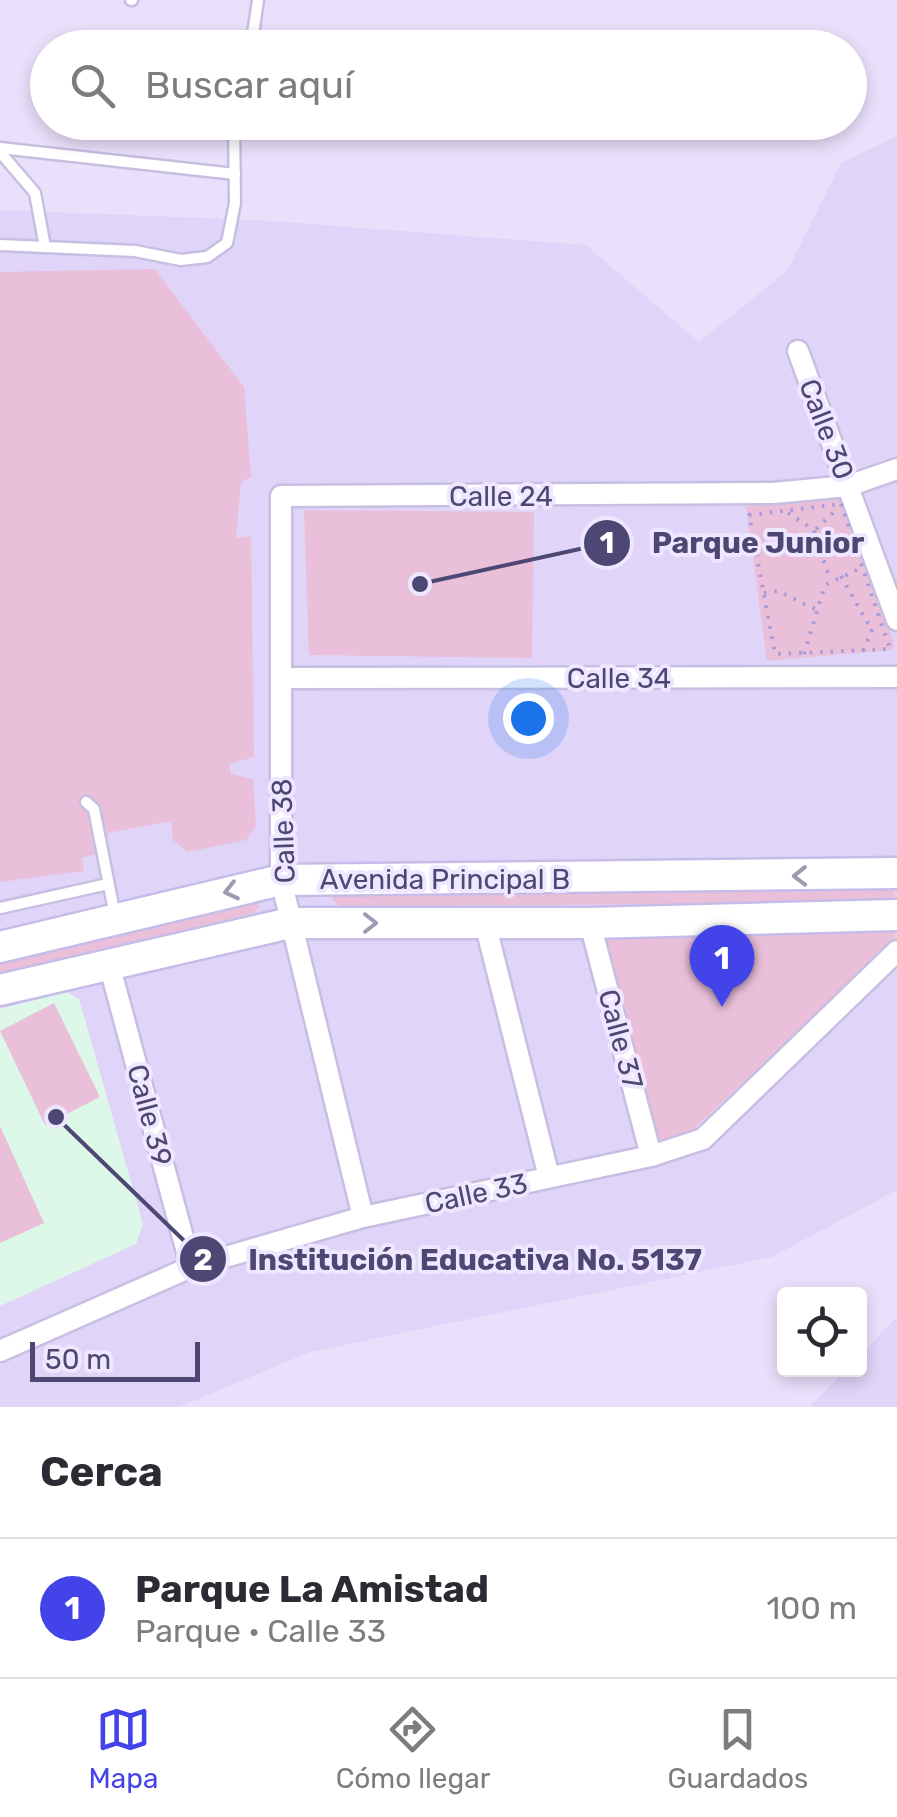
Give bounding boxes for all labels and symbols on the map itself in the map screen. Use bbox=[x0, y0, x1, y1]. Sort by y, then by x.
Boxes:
street label: Calle 30 bbox=[792, 374, 861, 484]
street label: Calle 24 bbox=[449, 480, 553, 513]
callout: Parque Junior bbox=[582, 513, 885, 573]
text: 1 bbox=[600, 525, 614, 561]
text: Parque Junior bbox=[652, 525, 865, 561]
street label: Calle 34 bbox=[567, 662, 671, 695]
your location bbox=[503, 693, 554, 744]
street label: Calle 38 bbox=[265, 778, 302, 884]
street label: Avenida Principal B bbox=[320, 863, 570, 896]
one-way arrow bbox=[791, 865, 806, 887]
one-way arrow bbox=[223, 879, 240, 900]
one-way arrow bbox=[362, 912, 378, 934]
pin: 1 bbox=[690, 924, 754, 1007]
street label: Calle 37 bbox=[591, 986, 650, 1092]
street label: Calle 39 bbox=[120, 1061, 179, 1169]
street label: Calle 33 bbox=[422, 1167, 530, 1220]
callout: Institución Educativa No. 5137 bbox=[178, 1229, 722, 1289]
text: 2 bbox=[193, 1242, 213, 1278]
text: Institución Educativa No. 5137 bbox=[248, 1242, 702, 1278]
scale bar bbox=[30, 1337, 200, 1382]

